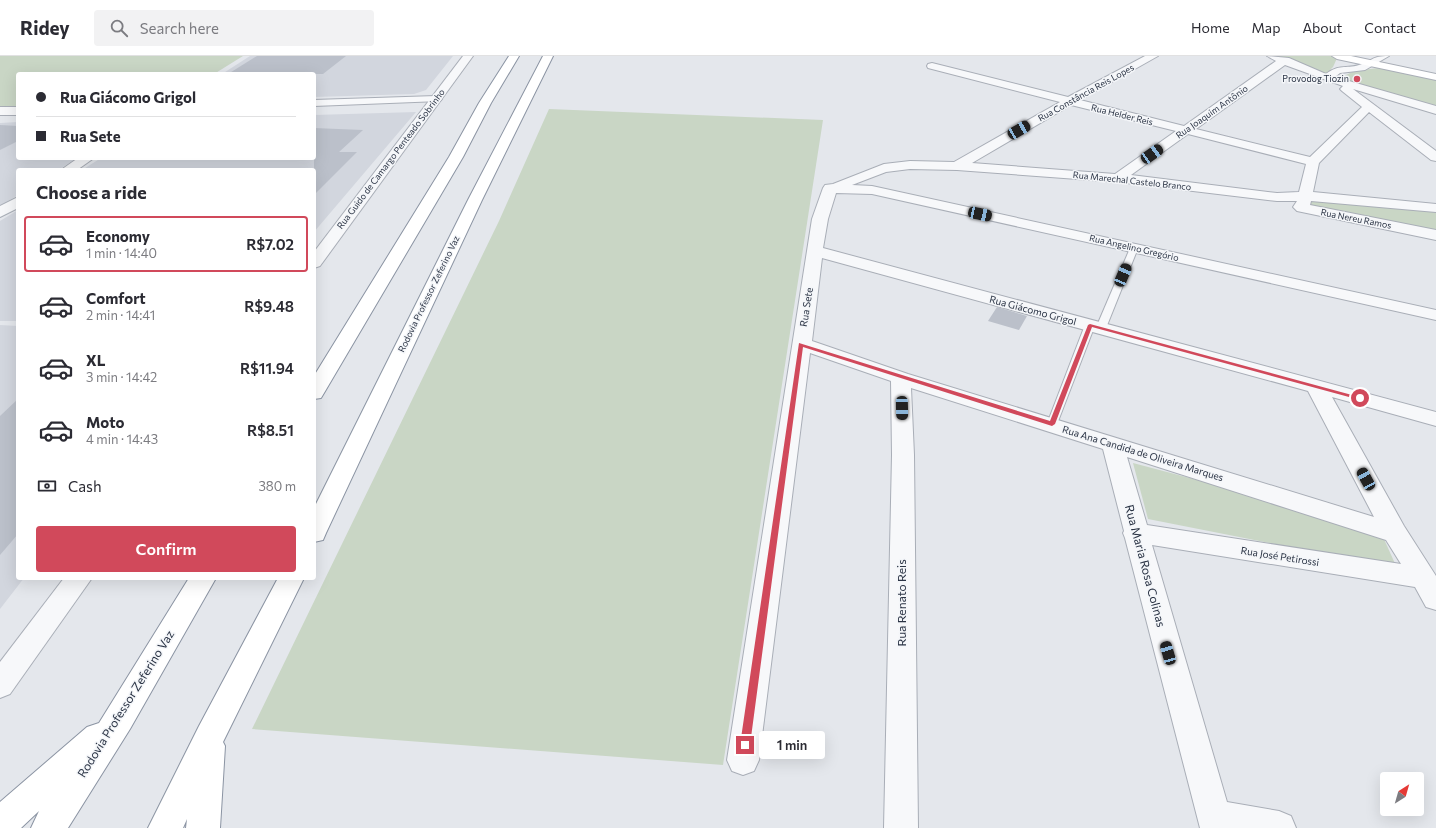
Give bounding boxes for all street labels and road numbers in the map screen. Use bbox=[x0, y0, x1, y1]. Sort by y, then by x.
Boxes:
street label: Rua Constância Reis Lopes bbox=[1036, 62, 1136, 124]
street label: Rua Joaquim Antônio bbox=[1174, 83, 1250, 141]
street label: Rua Guido de Camargo Penteado Sobrinho bbox=[334, 86, 447, 231]
street label: Rua Helder Reis bbox=[1090, 102, 1154, 128]
street label: Rua Marechal Castelo Branco bbox=[1072, 169, 1192, 192]
street label: Rua Nereu Ramos bbox=[1320, 206, 1392, 231]
street label: Rua Angelino Gregório bbox=[1088, 232, 1180, 263]
street label: Rodovia Professor Zeferino Vaz bbox=[396, 233, 462, 354]
street label: Rua Sete bbox=[797, 286, 815, 328]
street label: Rua Giácomo Grigol bbox=[988, 293, 1078, 327]
street label: Rua Ana Candida de Oliveira Marques bbox=[1061, 423, 1226, 483]
street label: Rua Maria Rosa Colinas bbox=[1123, 503, 1169, 629]
street label: Rua José Petirossi bbox=[1240, 544, 1320, 568]
street label: Rua Renato Reis bbox=[894, 559, 908, 647]
street label: Rodovia Professor Zeferino Vaz bbox=[74, 627, 176, 780]

